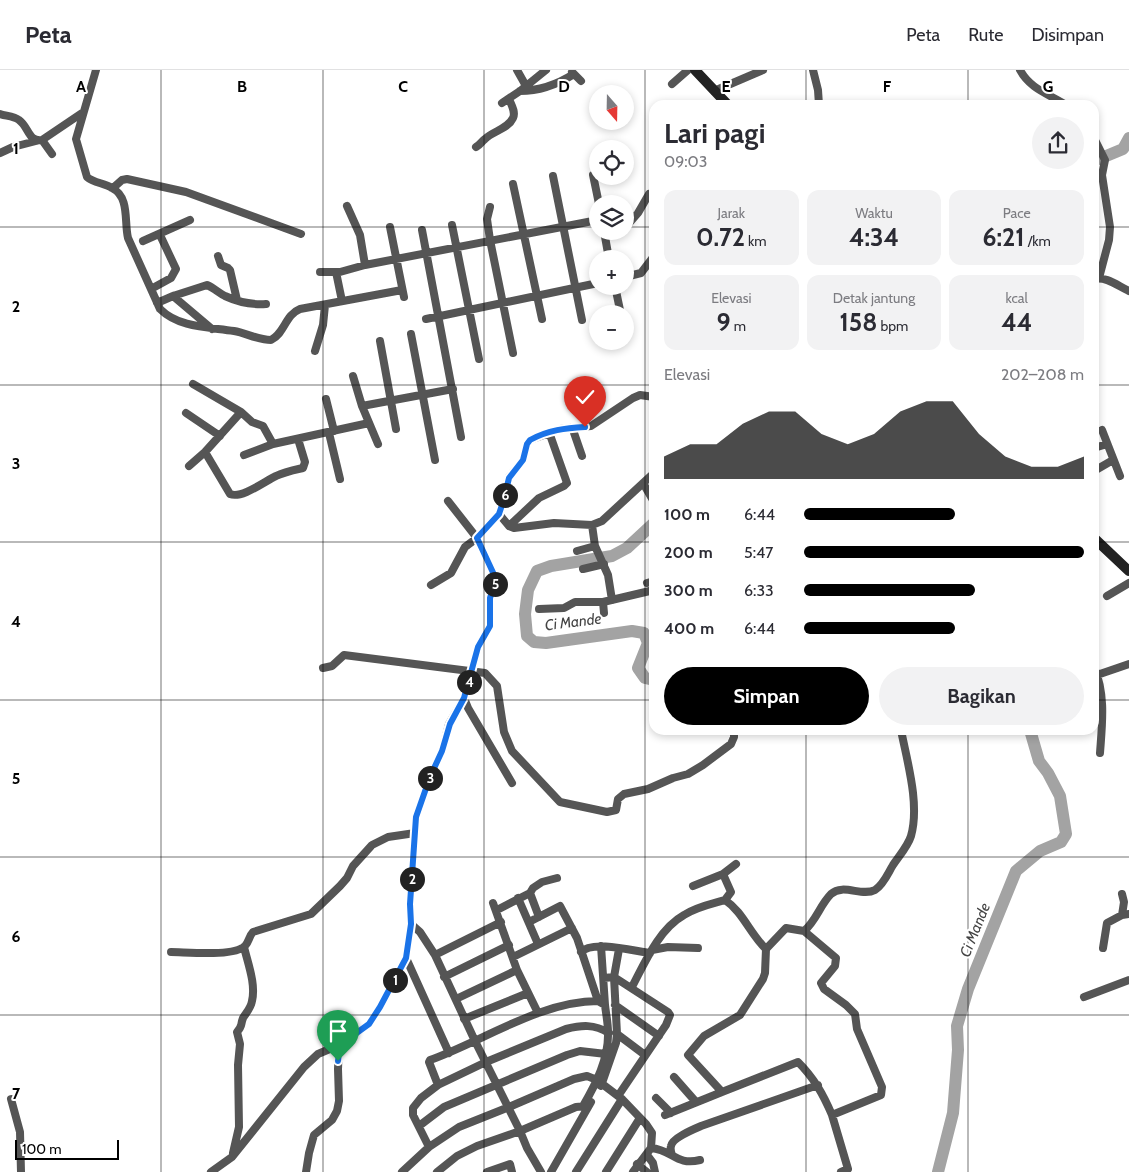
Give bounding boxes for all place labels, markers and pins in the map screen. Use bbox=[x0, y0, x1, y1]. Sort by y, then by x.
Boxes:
pin bbox=[564, 376, 606, 427]
pin: 6 bbox=[492, 482, 518, 508]
pin: 5 bbox=[482, 572, 508, 596]
pin: 4 bbox=[456, 670, 482, 694]
pin: 3 bbox=[418, 766, 442, 790]
pin: 2 bbox=[400, 866, 424, 892]
pin: 1 bbox=[382, 968, 408, 992]
pin bbox=[317, 1010, 359, 1061]

